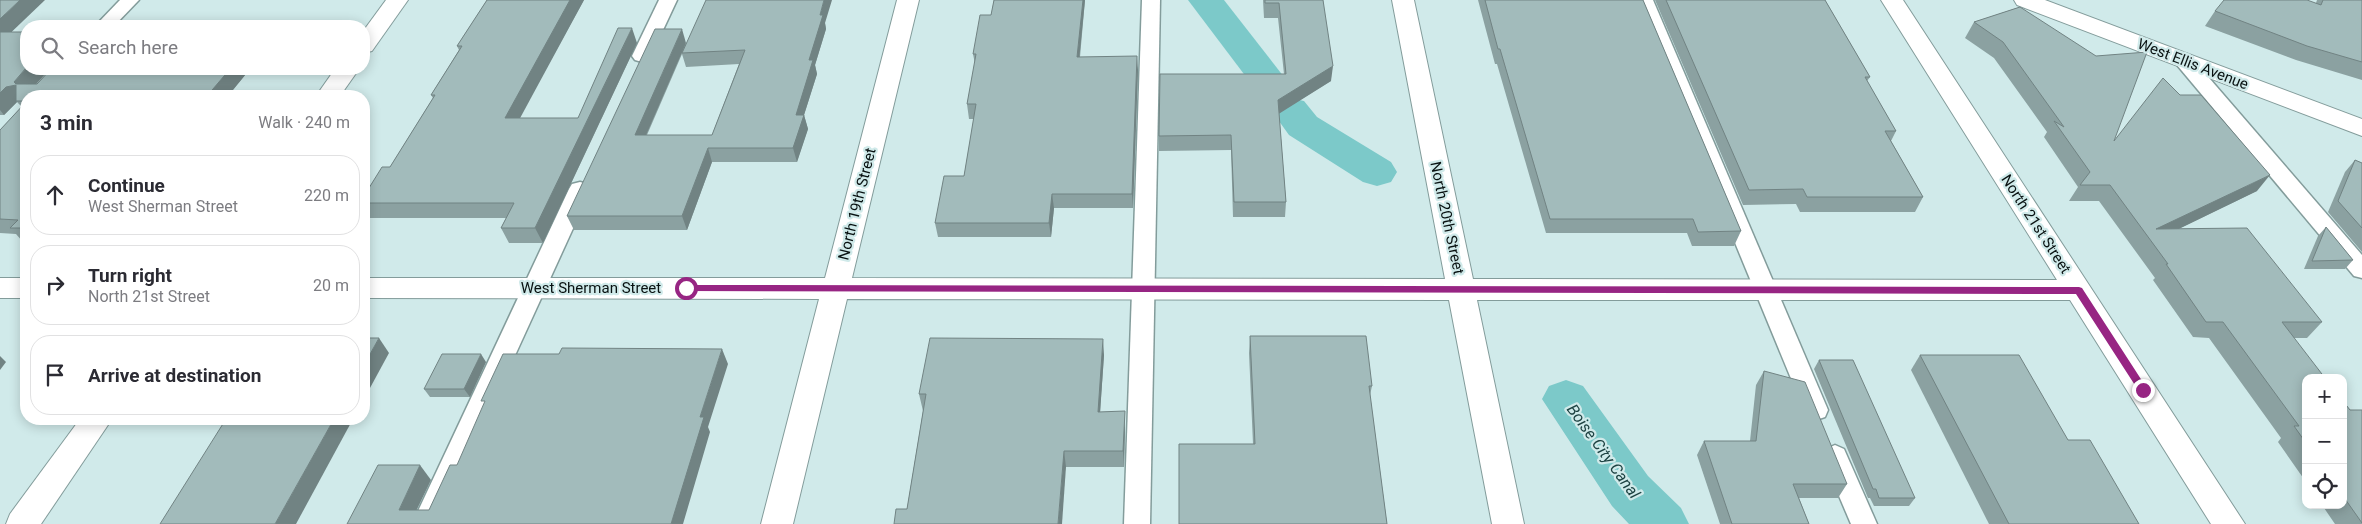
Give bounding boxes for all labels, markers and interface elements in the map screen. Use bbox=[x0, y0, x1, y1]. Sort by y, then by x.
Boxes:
search box bbox=[20, 20, 370, 75]
icon: search bbox=[38, 34, 66, 62]
street label: West Ellis Avenue bbox=[2135, 35, 2251, 93]
text: Search here bbox=[78, 36, 178, 59]
text: 3 min bbox=[40, 111, 93, 135]
text: Walk · 240 m bbox=[258, 113, 350, 132]
street label: North 19th Street bbox=[834, 146, 880, 262]
street label: North 20th Street bbox=[1426, 160, 1468, 276]
street label: North 21st Street bbox=[1997, 171, 2075, 277]
text: Continue bbox=[88, 174, 165, 197]
icon: ahead bbox=[41, 181, 69, 209]
text: 220 m bbox=[304, 186, 349, 205]
text: West Sherman Street bbox=[88, 197, 238, 216]
text: Turn right bbox=[88, 264, 172, 287]
icon: right bbox=[41, 271, 69, 299]
text: 20 m bbox=[313, 276, 349, 295]
route start bbox=[675, 277, 698, 300]
street label: West Sherman Street bbox=[521, 279, 661, 297]
text: North 21st Street bbox=[88, 287, 210, 306]
icon: arrive bbox=[41, 361, 69, 389]
text: Arrive at destination bbox=[88, 364, 261, 387]
map controls bbox=[2302, 374, 2347, 509]
button: + bbox=[2302, 374, 2347, 419]
route end bbox=[2132, 379, 2155, 402]
water label: Boise City Canal bbox=[1563, 400, 1644, 502]
button: − bbox=[2302, 419, 2347, 464]
button: locate bbox=[2302, 464, 2347, 509]

